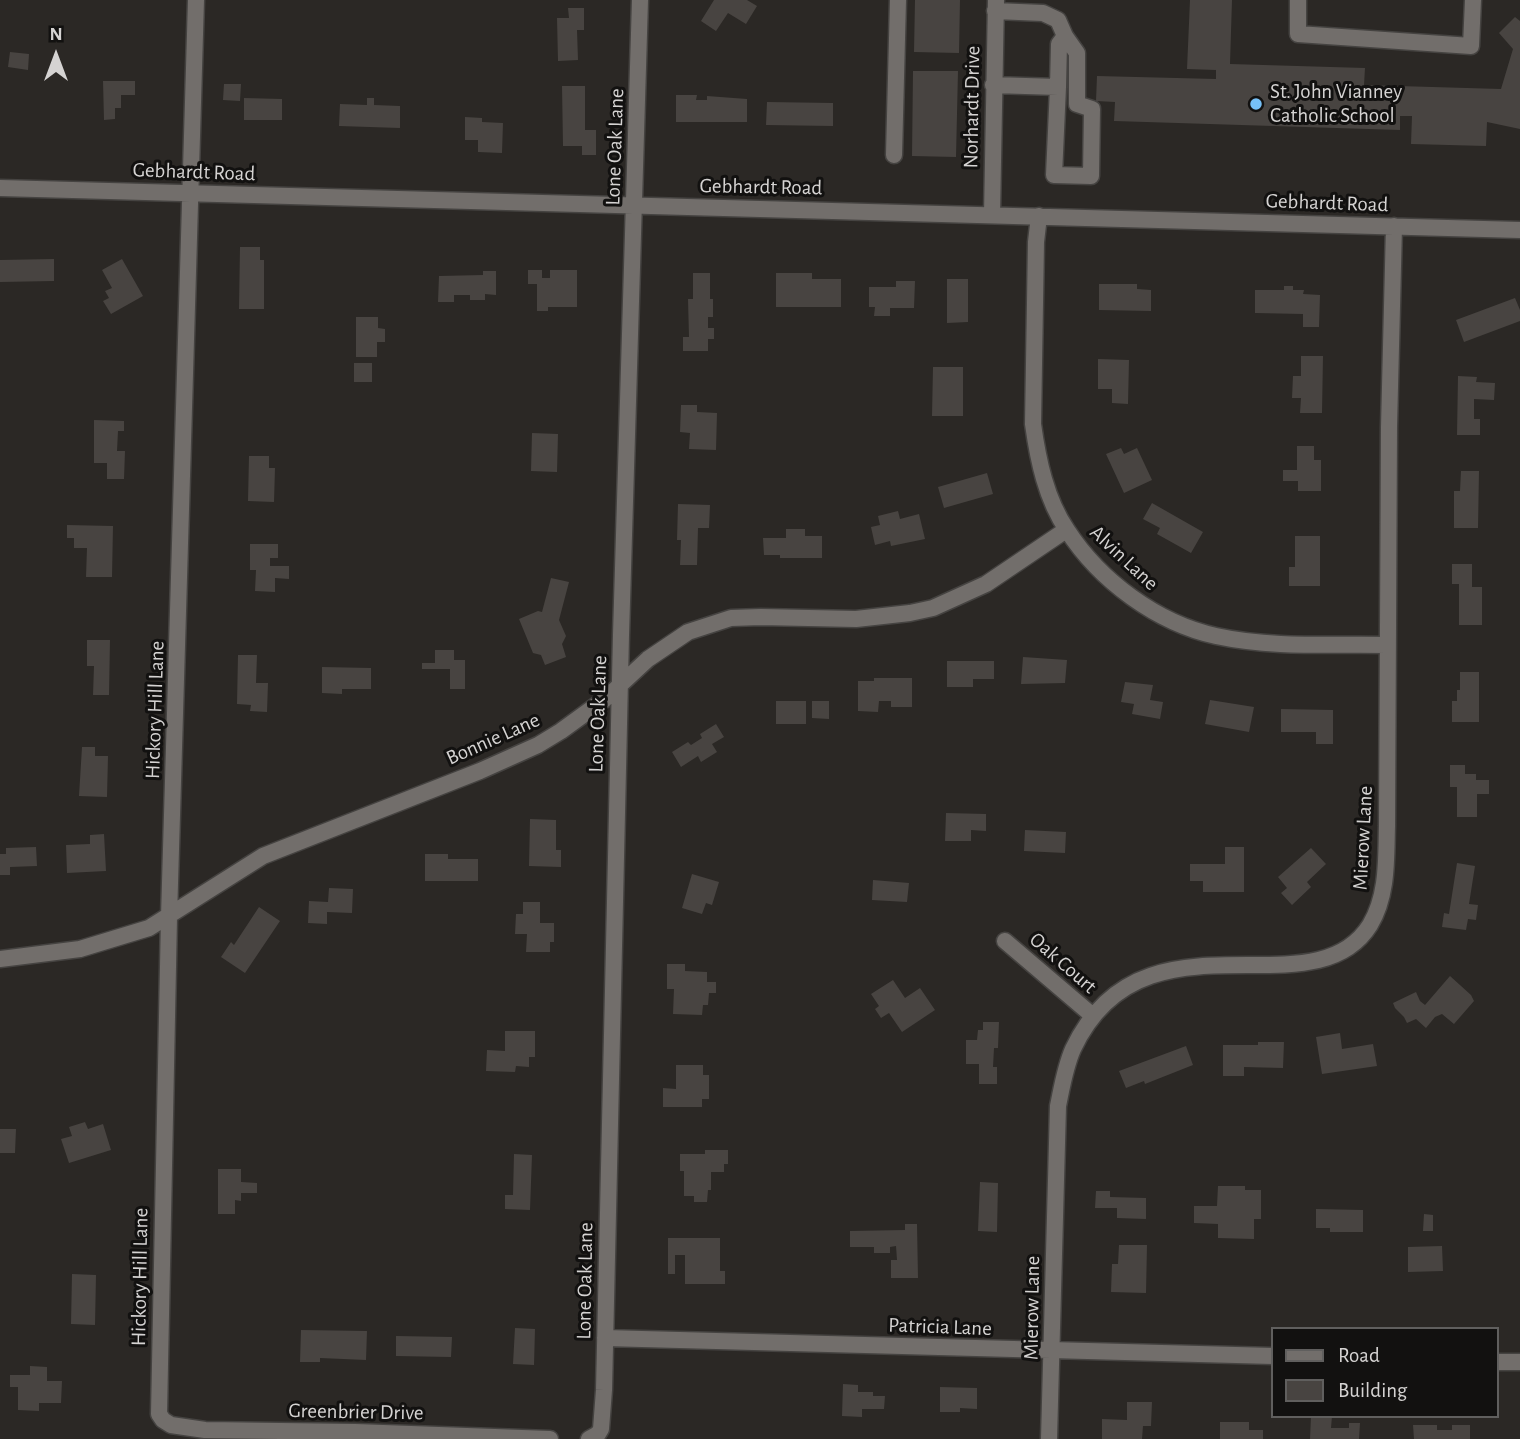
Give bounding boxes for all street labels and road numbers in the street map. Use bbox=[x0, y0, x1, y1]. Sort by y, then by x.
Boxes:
street label: Norhardt Drive bbox=[958, 45, 986, 169]
street label: Lone Oak Lane bbox=[600, 88, 630, 206]
street label: Gebhardt Road bbox=[132, 157, 256, 187]
street label: Gebhardt Road bbox=[699, 173, 823, 201]
street label: Gebhardt Road bbox=[1265, 188, 1389, 218]
street label: Alvin Lane bbox=[1085, 520, 1163, 596]
street label: Hickory Hill Lane bbox=[140, 640, 170, 780]
street label: Lone Oak Lane bbox=[583, 655, 613, 773]
street label: Bonnie Lane bbox=[442, 707, 544, 771]
street label: Mierow Lane bbox=[1348, 785, 1378, 891]
street label: Oak Court bbox=[1024, 927, 1102, 999]
street label: Hickory Hill Lane bbox=[126, 1208, 154, 1346]
street label: Lone Oak Lane bbox=[571, 1222, 599, 1340]
street label: Mierow Lane bbox=[1018, 1256, 1046, 1360]
street label: Patricia Lane bbox=[888, 1313, 992, 1341]
street label: Greenbrier Drive bbox=[288, 1398, 424, 1426]

